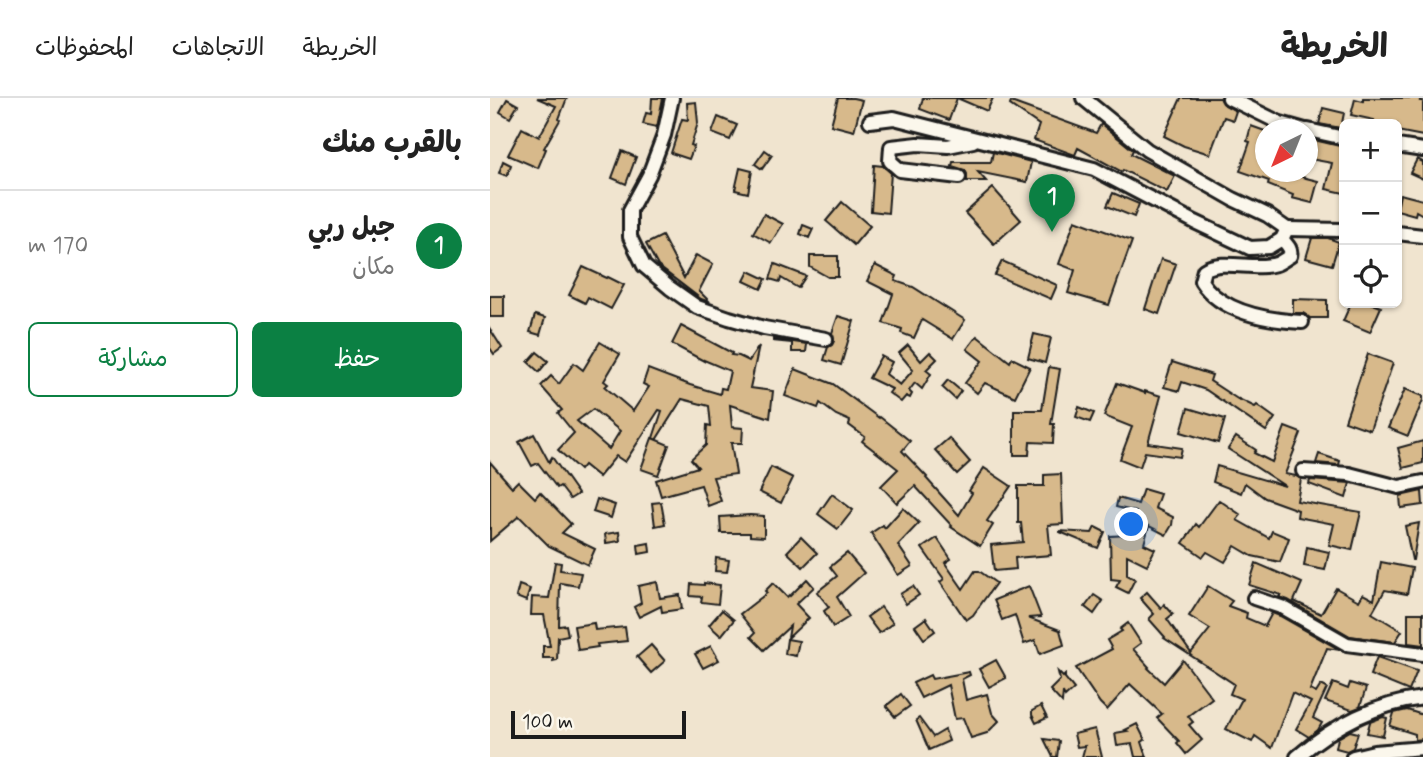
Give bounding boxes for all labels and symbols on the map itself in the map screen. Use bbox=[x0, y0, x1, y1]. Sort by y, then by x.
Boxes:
north arrow bbox=[1255, 119, 1318, 182]
pin: 1 bbox=[1029, 174, 1075, 232]
your location bbox=[1114, 507, 1148, 541]
scale bar bbox=[511, 708, 686, 740]

